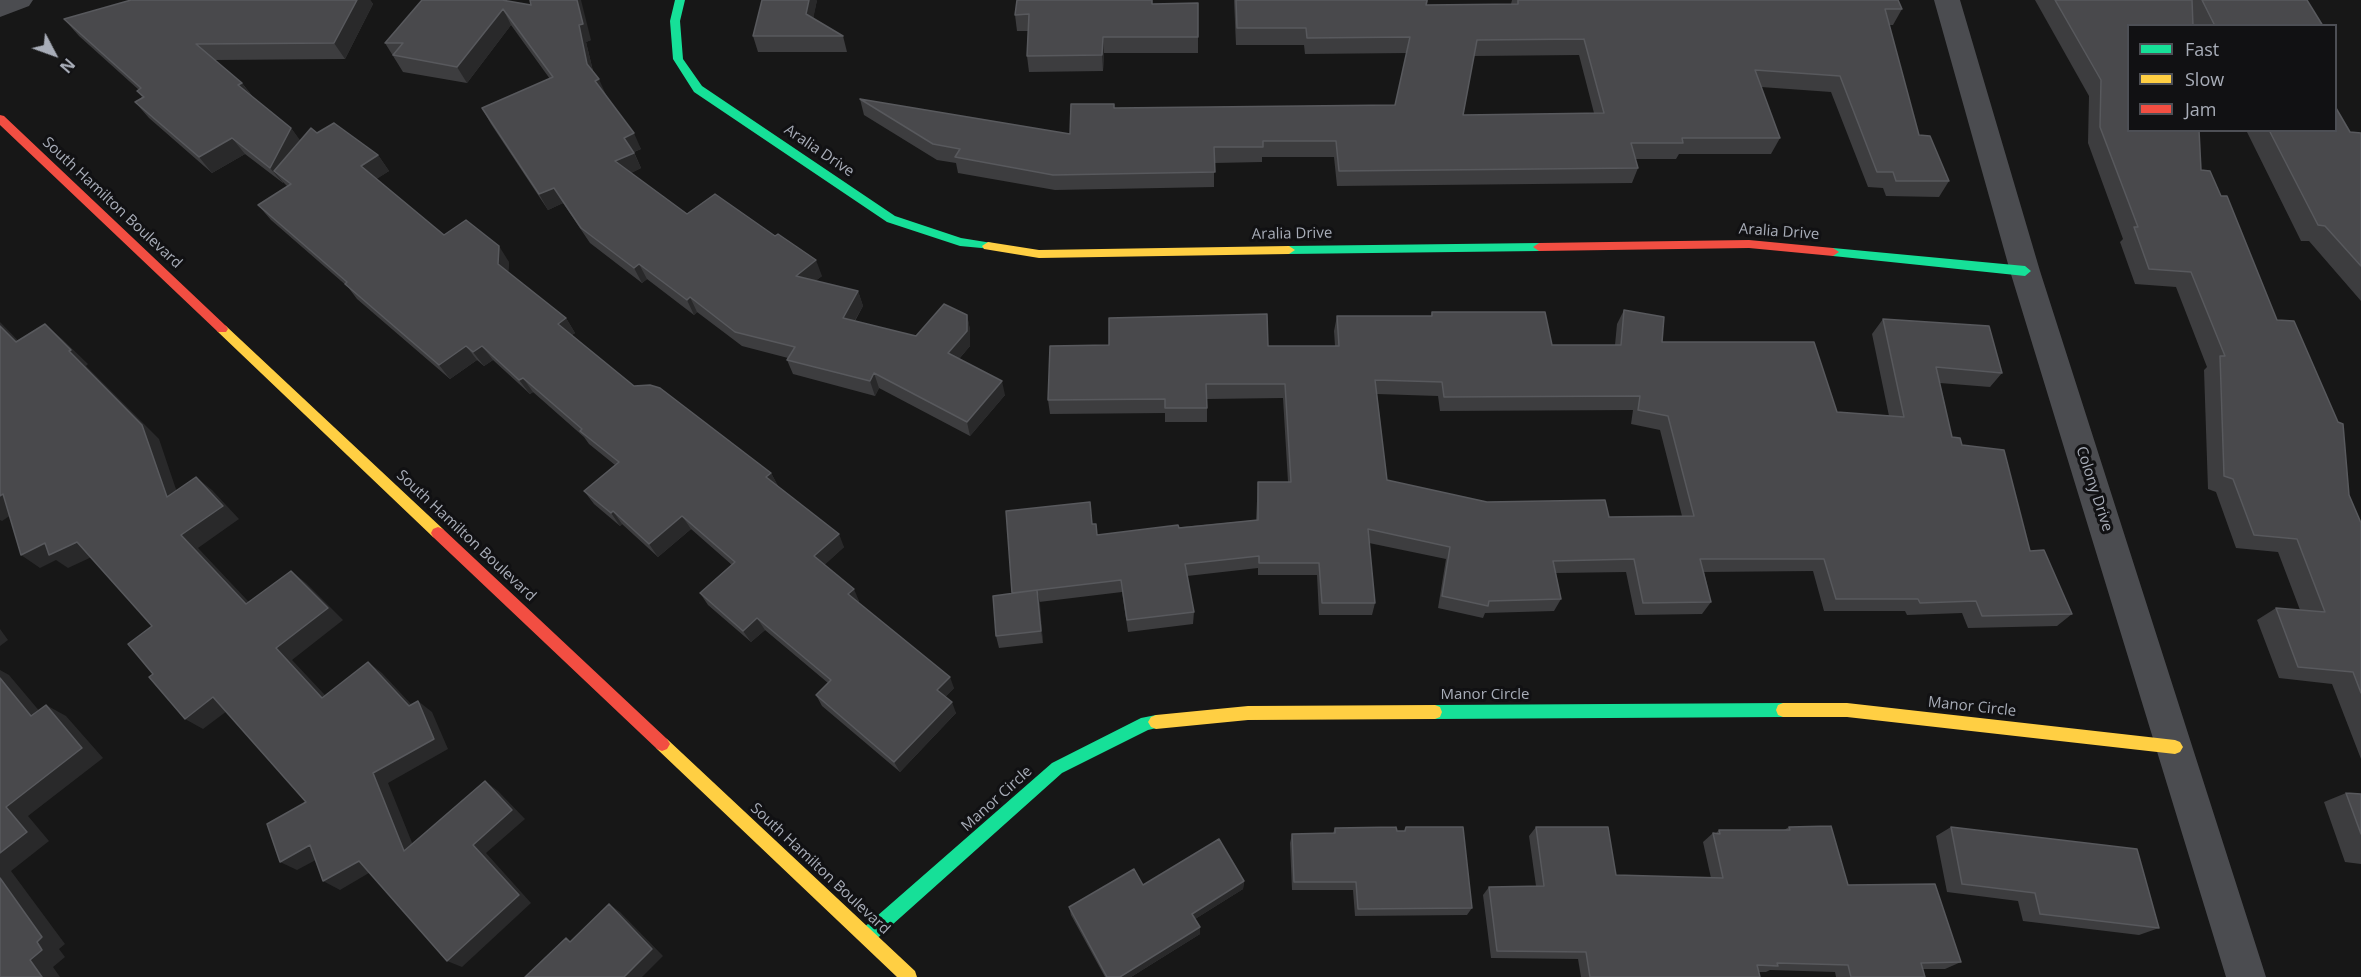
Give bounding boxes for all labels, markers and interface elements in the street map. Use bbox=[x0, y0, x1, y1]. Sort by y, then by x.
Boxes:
north arrow bbox=[24, 24, 84, 84]
legend bbox=[2127, 24, 2337, 132]
text: Fast bbox=[2185, 37, 2219, 61]
text: N bbox=[55, 54, 80, 78]
text: Slow bbox=[2185, 67, 2224, 91]
text: Jam bbox=[2185, 97, 2217, 121]
street label: Aralia Drive bbox=[781, 121, 857, 181]
street label: South Hamilton Boulevard bbox=[38, 134, 186, 272]
street label: Aralia Drive bbox=[1738, 220, 1820, 244]
street label: Aralia Drive bbox=[1252, 224, 1332, 244]
street label: Colony Drive bbox=[2072, 444, 2116, 534]
street label: South Hamilton Boulevard bbox=[392, 467, 540, 605]
street label: Manor Circle bbox=[1441, 686, 1529, 704]
street label: Manor Circle bbox=[1927, 693, 2017, 721]
street label: Manor Circle bbox=[958, 763, 1036, 835]
street label: South Hamilton Boulevard bbox=[746, 800, 894, 938]

